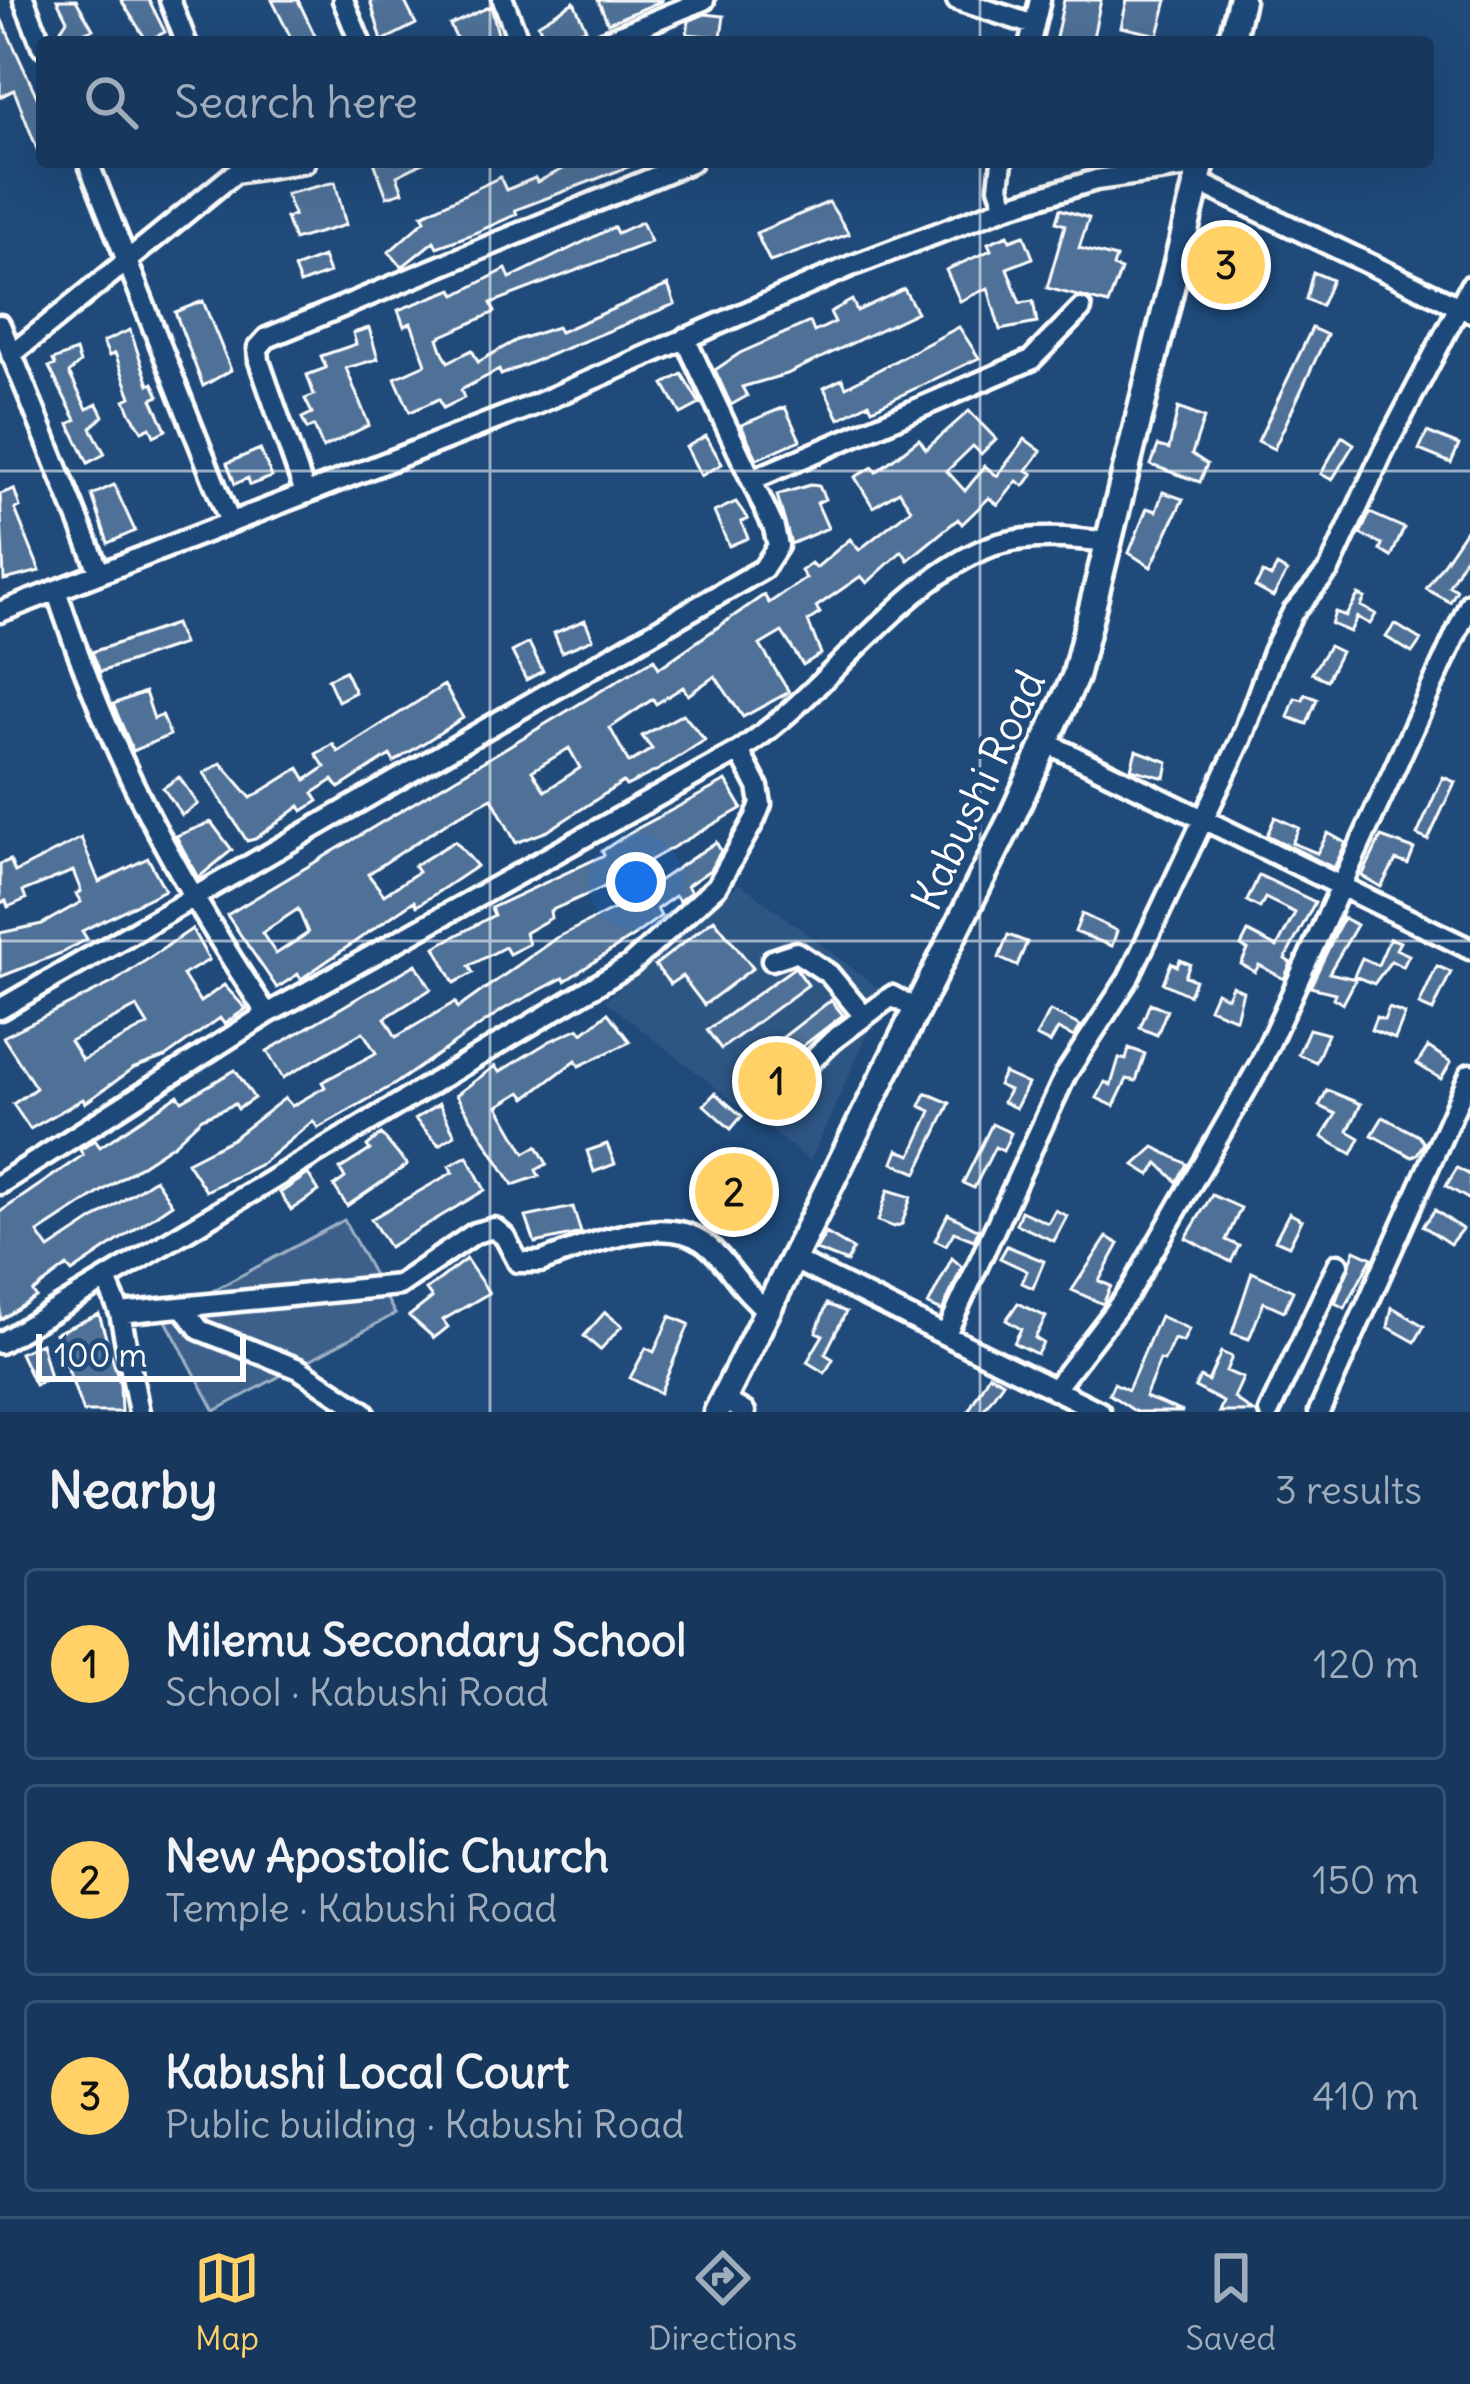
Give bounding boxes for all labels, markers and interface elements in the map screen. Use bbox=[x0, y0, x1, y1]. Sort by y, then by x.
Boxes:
search box bbox=[36, 36, 1434, 168]
icon: search bbox=[78, 69, 144, 135]
text: Search here bbox=[174, 74, 418, 130]
pin: 3 bbox=[1187, 220, 1265, 310]
street label: Kabushi Road bbox=[900, 662, 1056, 918]
your location bbox=[606, 852, 666, 912]
pin: 1 bbox=[738, 1036, 816, 1126]
pin: 2 bbox=[695, 1147, 773, 1237]
scale bar bbox=[36, 1328, 246, 1381]
text: 100 m bbox=[54, 1334, 147, 1376]
text: Nearby bbox=[48, 1458, 217, 1522]
text: 3 results bbox=[1275, 1466, 1422, 1515]
text: Milemu Secondary School bbox=[165, 1612, 686, 1668]
text: 1 bbox=[82, 1640, 98, 1689]
text: 120 m bbox=[1313, 1640, 1419, 1689]
text: School · Kabushi Road bbox=[165, 1668, 549, 1717]
text: New Apostolic Church bbox=[165, 1828, 609, 1884]
text: 2 bbox=[79, 1856, 101, 1905]
text: 150 m bbox=[1312, 1856, 1419, 1905]
text: Temple · Kabushi Road bbox=[165, 1884, 557, 1933]
text: Kabushi Local Court bbox=[165, 2044, 569, 2100]
text: 3 bbox=[79, 2072, 101, 2121]
text: 410 m bbox=[1312, 2072, 1419, 2121]
text: Public building · Kabushi Road bbox=[165, 2100, 684, 2149]
tab: Map bbox=[194, 2245, 260, 2359]
tab: Directions bbox=[648, 2245, 797, 2359]
tab: Saved bbox=[1186, 2245, 1276, 2359]

